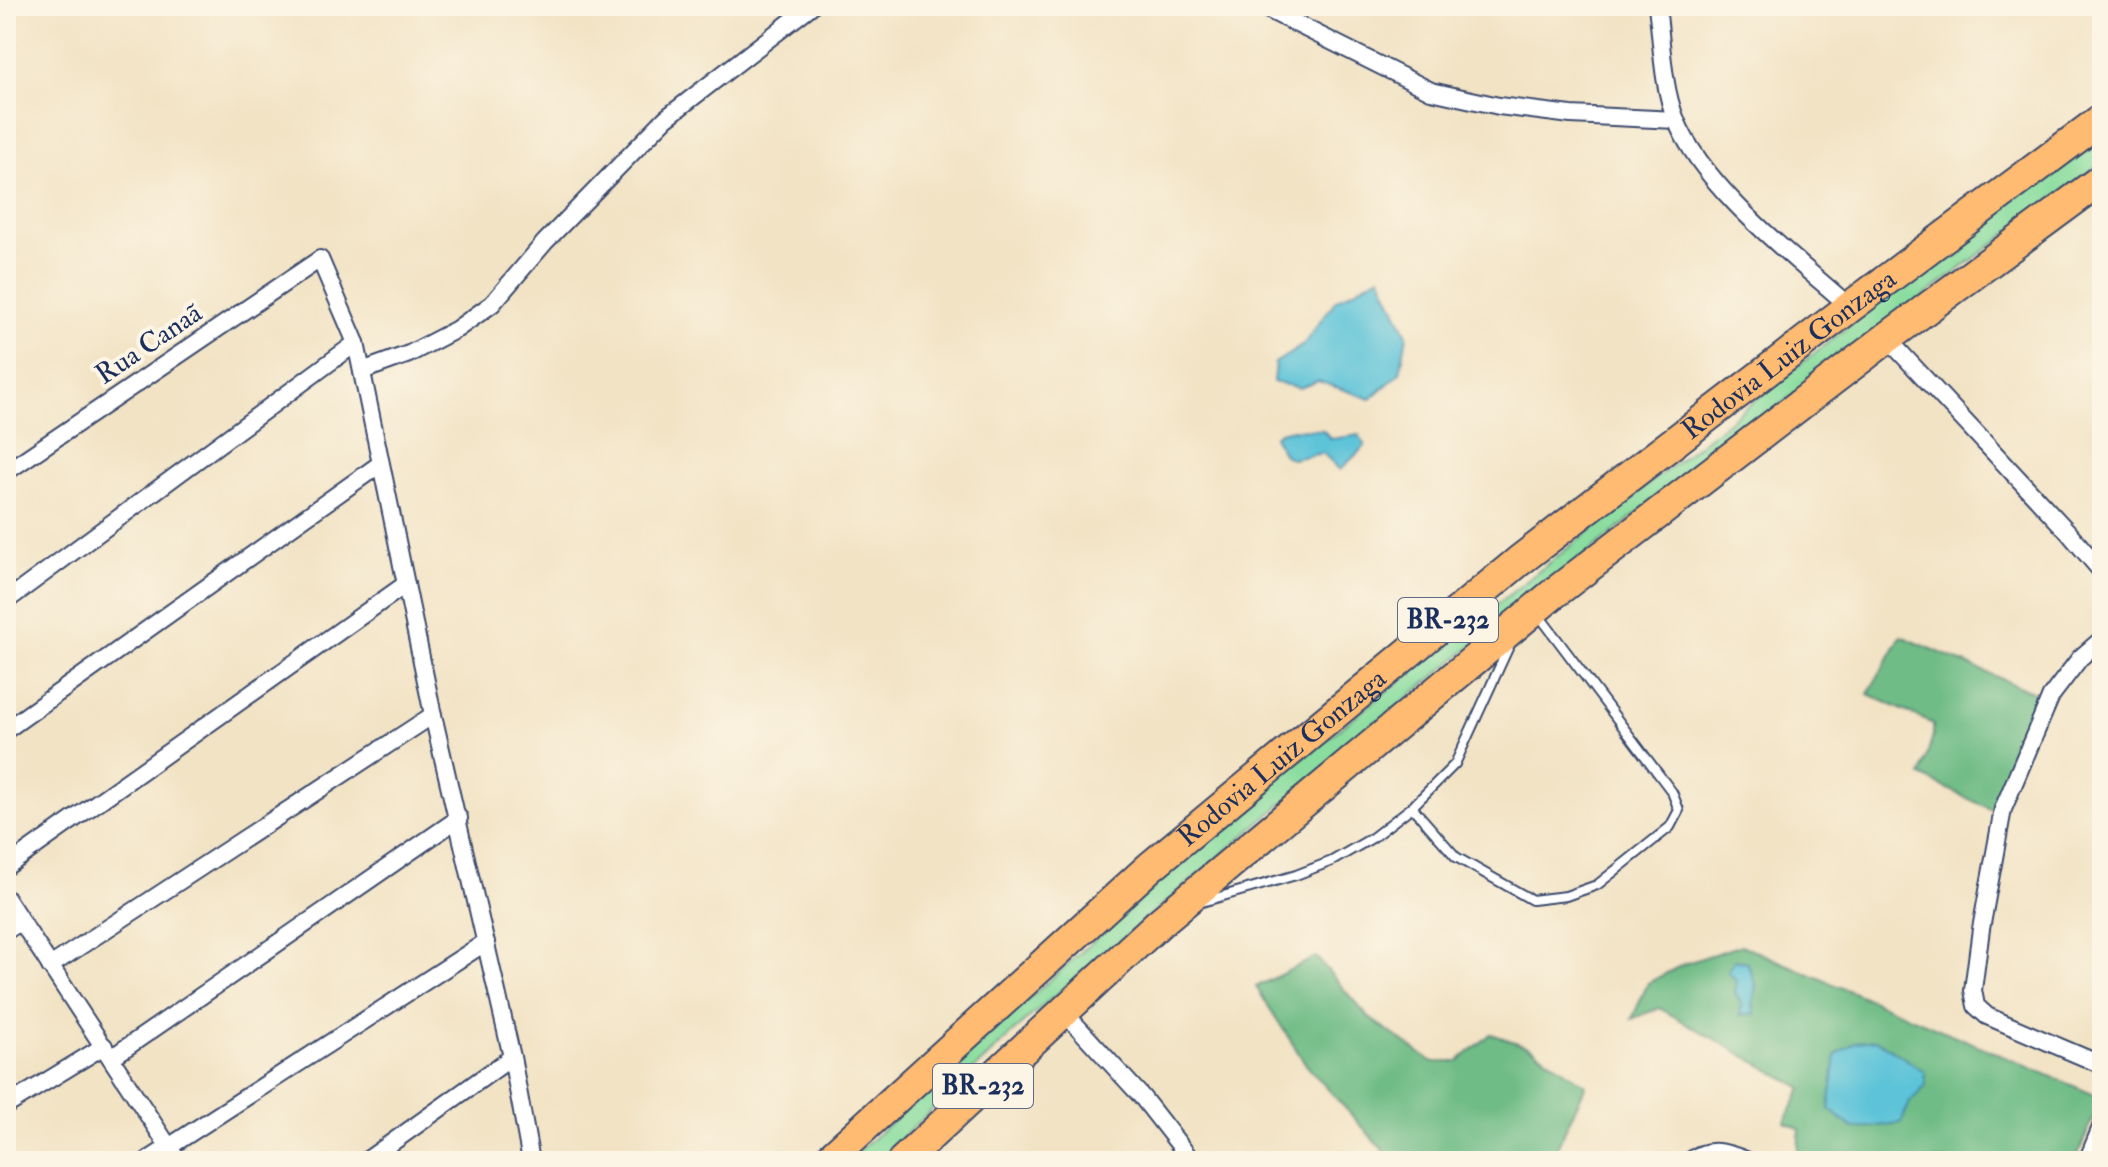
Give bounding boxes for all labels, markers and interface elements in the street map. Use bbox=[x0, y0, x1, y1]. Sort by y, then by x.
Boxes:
street label: Rodovia Luiz Gonzaga bbox=[1675, 261, 1903, 447]
street label: Rua Canaã bbox=[89, 295, 209, 392]
road number: BR-232 bbox=[1398, 598, 1498, 642]
street label: Rodovia Luiz Gonzaga bbox=[1170, 661, 1394, 854]
road number: BR-232 bbox=[933, 1064, 1033, 1108]

